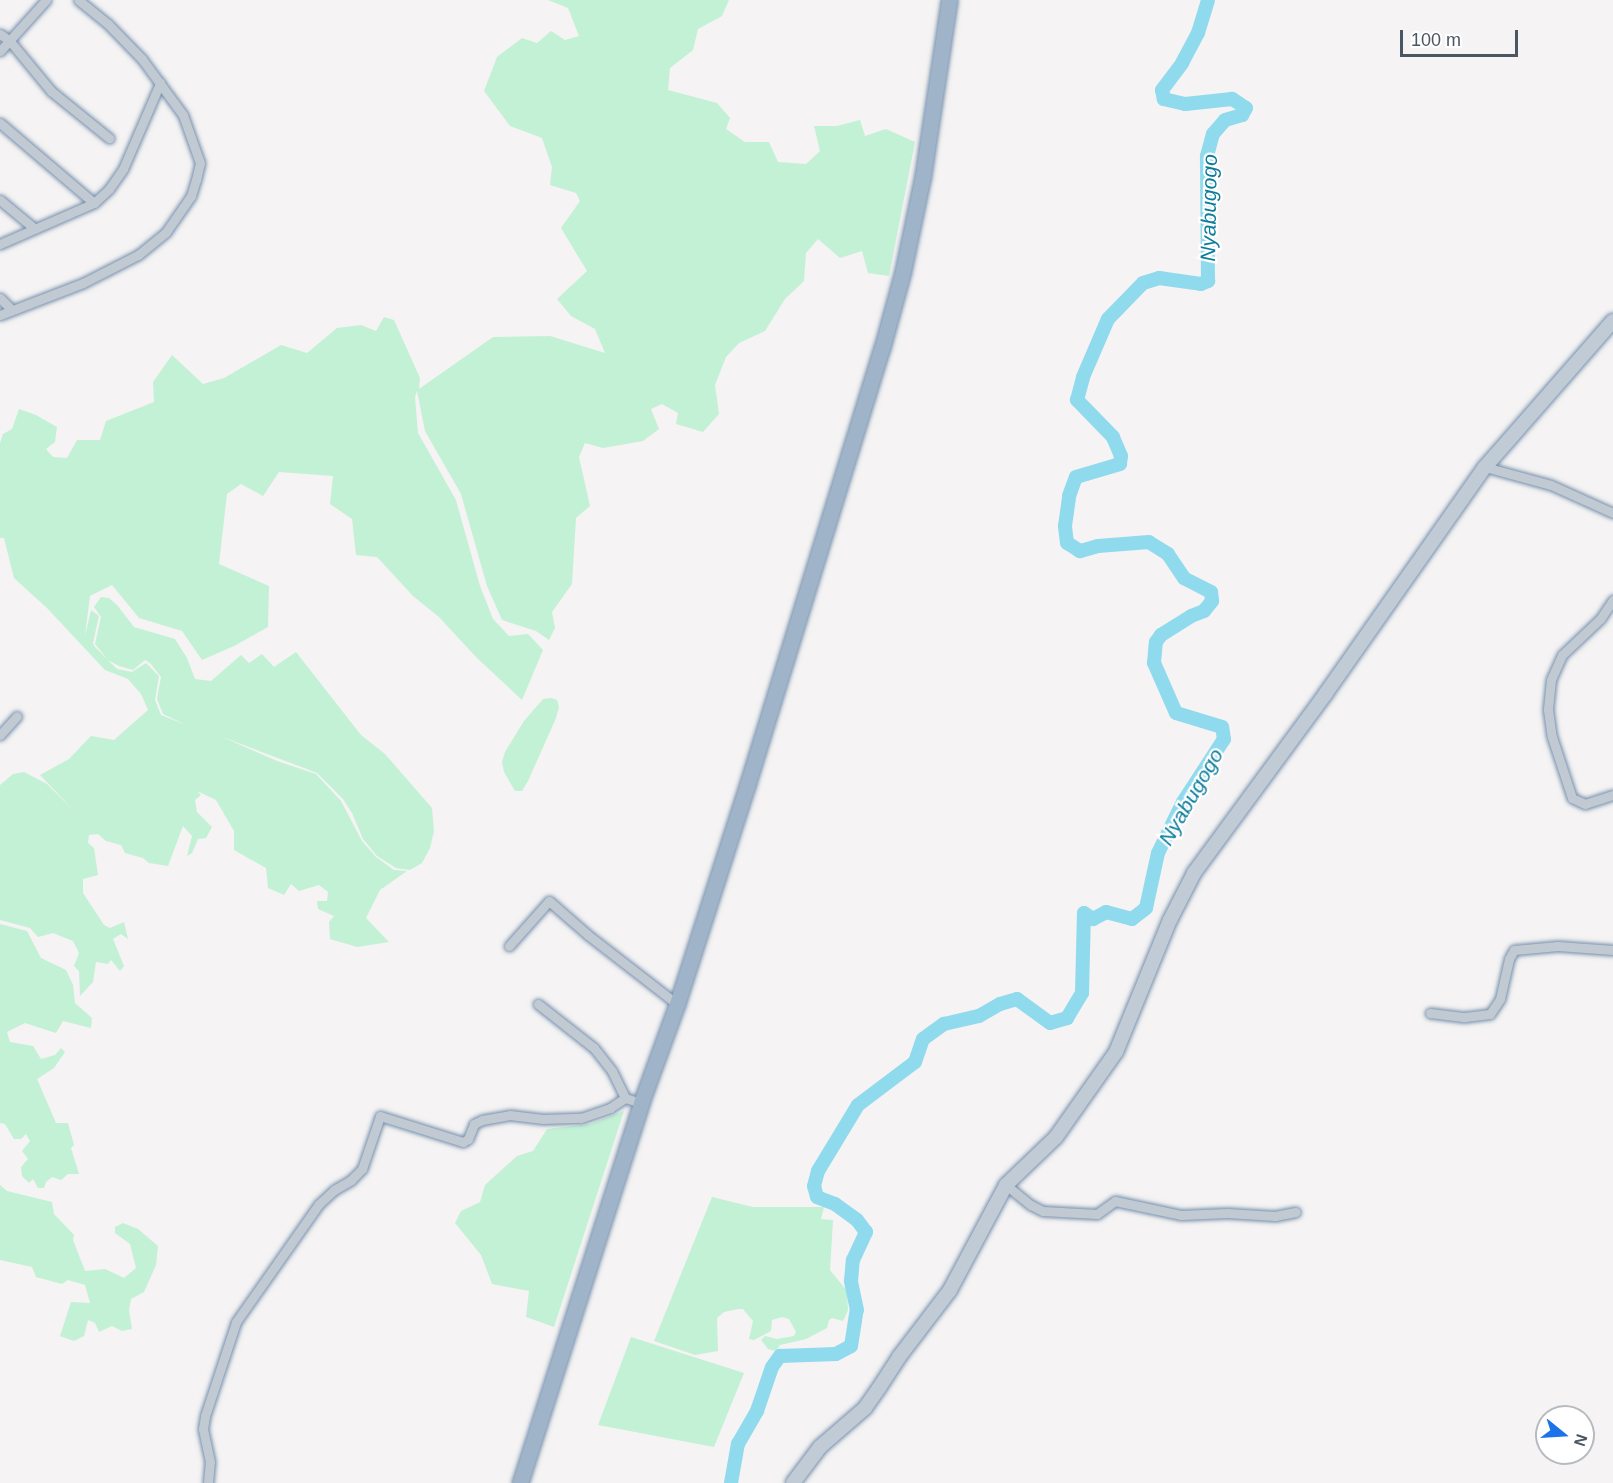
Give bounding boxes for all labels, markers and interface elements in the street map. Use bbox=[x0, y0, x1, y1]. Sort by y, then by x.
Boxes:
scale bar bbox=[1403, 18, 1522, 56]
text: 100 m bbox=[1411, 30, 1461, 50]
water label: Nyabugogo bbox=[1195, 154, 1223, 262]
water label: Nyabugogo bbox=[1153, 744, 1229, 850]
north arrow bbox=[1535, 1405, 1595, 1465]
text: N bbox=[1571, 1432, 1591, 1448]

